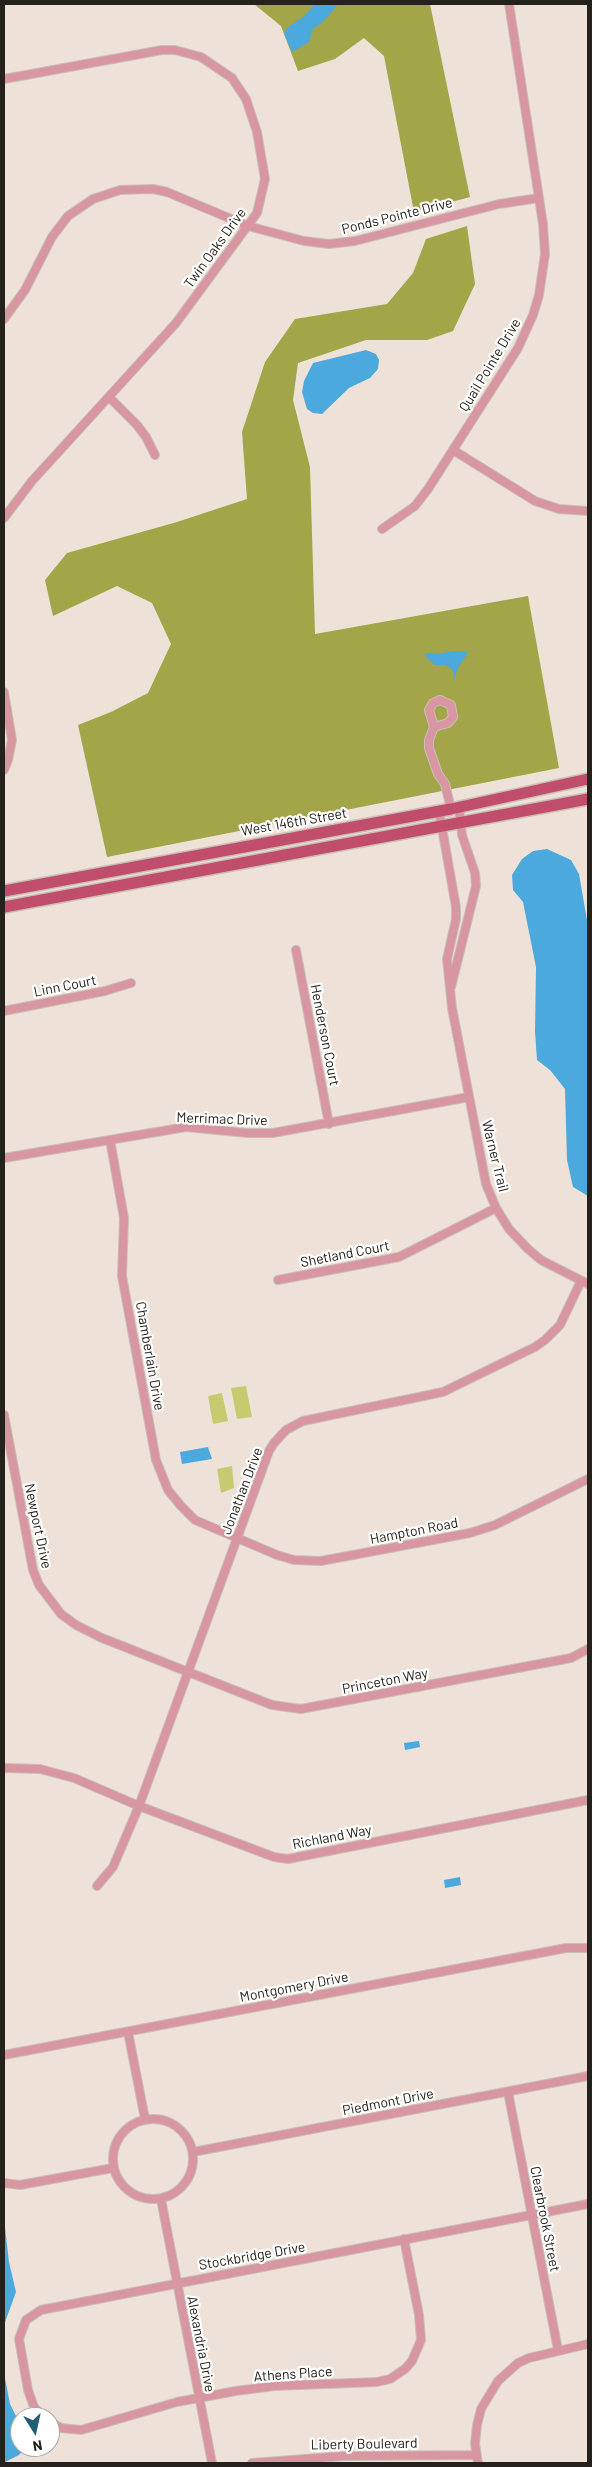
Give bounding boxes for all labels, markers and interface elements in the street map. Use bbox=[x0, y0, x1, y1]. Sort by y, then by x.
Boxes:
street label: Ponds Pointe Drive bbox=[340, 194, 454, 238]
street label: Twin Oaks Drive bbox=[180, 205, 250, 291]
street label: Quail Pointe Drive bbox=[456, 315, 524, 415]
street label: West 146th Street bbox=[240, 804, 348, 840]
street label: Linn Court bbox=[32, 972, 98, 1000]
street label: Henderson Court bbox=[307, 983, 343, 1087]
street label: Merrimac Drive bbox=[176, 1109, 268, 1129]
street label: Warner Trail bbox=[478, 1119, 512, 1193]
street label: Shetland Court bbox=[299, 1237, 391, 1271]
street label: Chamberlain Drive bbox=[132, 1300, 168, 1412]
street label: Jonathan Drive bbox=[218, 1445, 266, 1537]
street label: Newport Drive bbox=[21, 1482, 55, 1570]
street label: Hampton Road bbox=[369, 1514, 459, 1548]
street label: Princeton Way bbox=[341, 1664, 429, 1698]
street label: Richland Way bbox=[291, 1821, 373, 1853]
street label: Montgomery Drive bbox=[238, 1968, 350, 2006]
street label: Piedmont Drive bbox=[341, 2085, 435, 2119]
street label: Clearbrook Street bbox=[527, 2165, 563, 2273]
street label: Stockbridge Drive bbox=[197, 2238, 307, 2274]
street label: Alexandria Drive bbox=[183, 2294, 219, 2394]
street label: Athens Place bbox=[253, 2363, 333, 2385]
north arrow bbox=[10, 2407, 60, 2457]
street label: Liberty Boulevard bbox=[310, 2435, 418, 2453]
text: N bbox=[31, 2437, 44, 2455]

